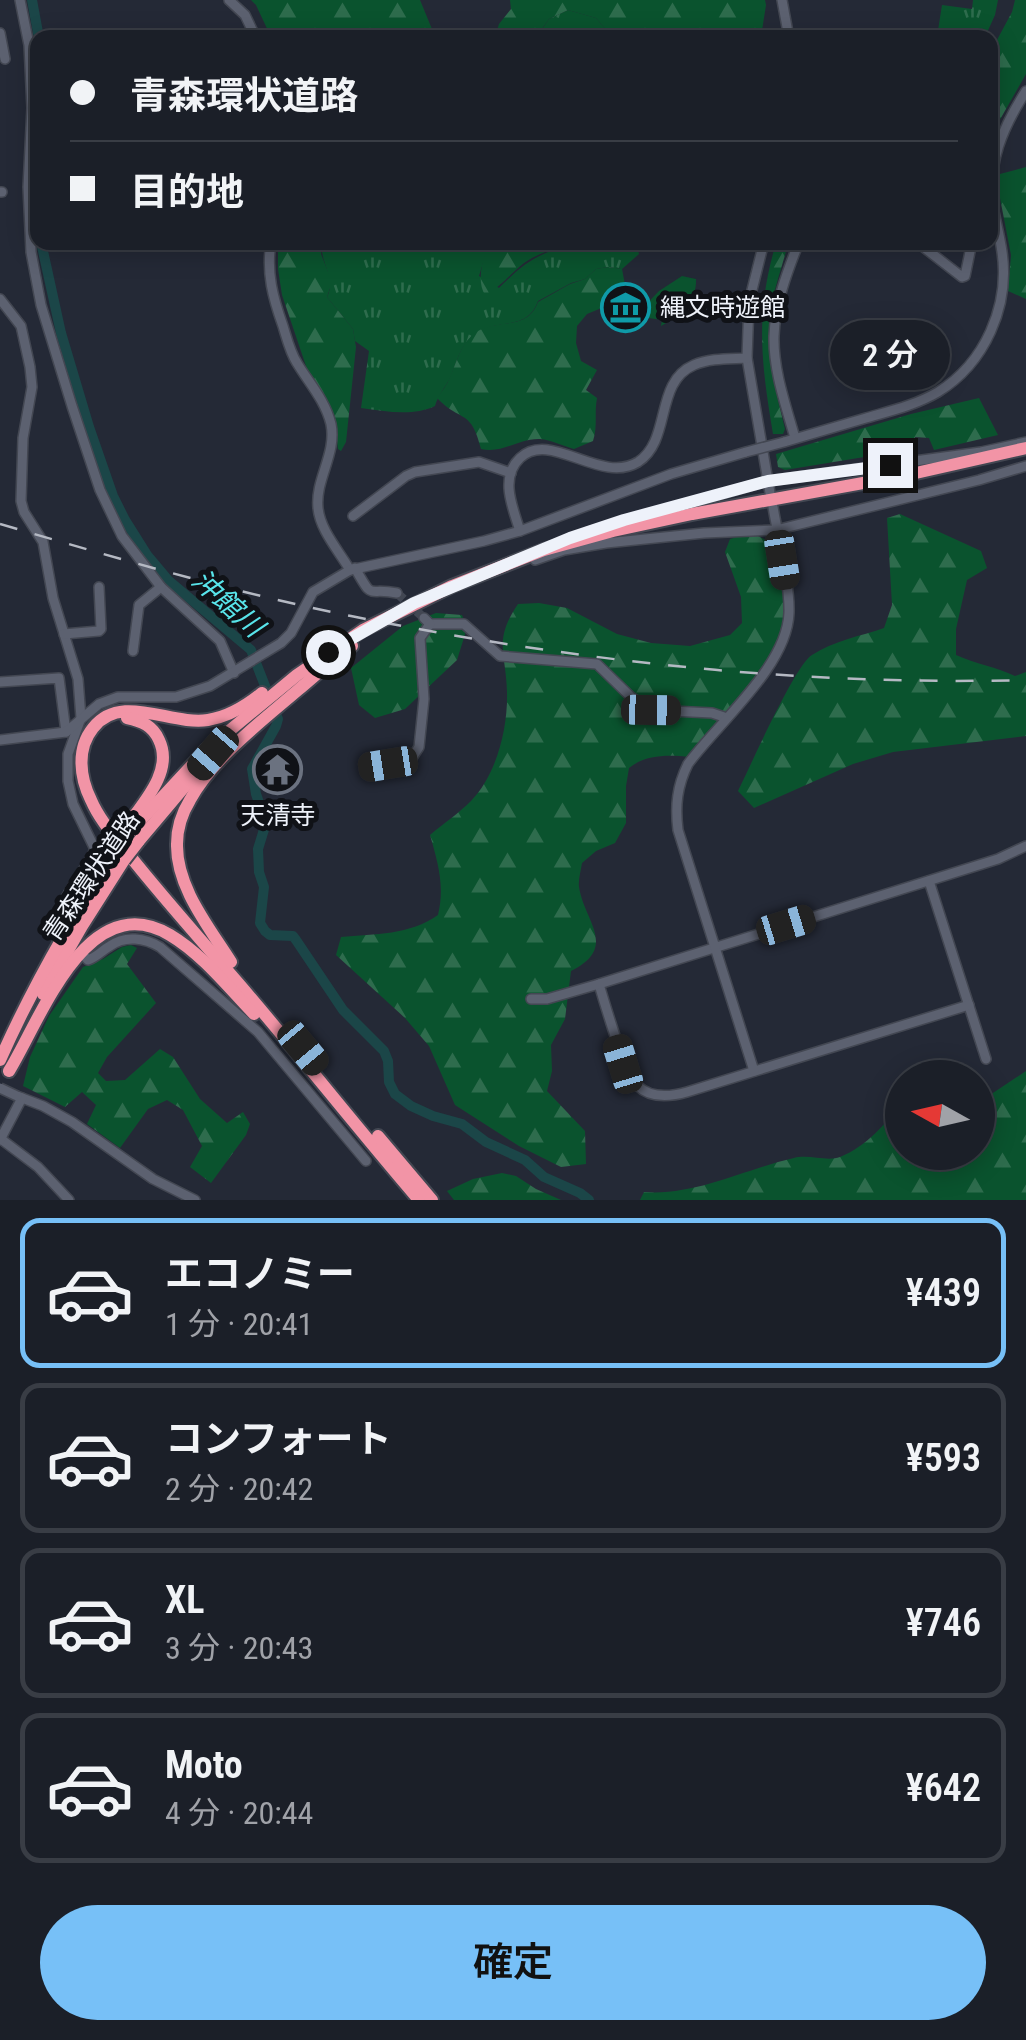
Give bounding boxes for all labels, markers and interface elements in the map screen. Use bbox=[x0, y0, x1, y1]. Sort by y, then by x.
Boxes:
text: 青森環状道路 bbox=[130, 74, 358, 118]
text: 目的地 bbox=[130, 170, 244, 214]
museum icon: 縄文時遊館 bbox=[599, 281, 651, 333]
place label: 縄文時遊館 bbox=[660, 293, 785, 322]
callout: 2 分 bbox=[830, 320, 950, 390]
text: 2 分 bbox=[862, 336, 918, 374]
route end bbox=[868, 443, 913, 488]
car bbox=[762, 528, 802, 592]
water label: 沖館川 bbox=[185, 563, 272, 646]
route start bbox=[306, 630, 351, 675]
car bbox=[621, 694, 681, 726]
car bbox=[182, 721, 244, 785]
temple icon: 天清寺 bbox=[252, 743, 304, 795]
car bbox=[356, 744, 420, 784]
place label: 天清寺 bbox=[240, 801, 316, 830]
street label: 青森環状道路 bbox=[37, 806, 145, 947]
car bbox=[753, 902, 819, 948]
car bbox=[272, 1015, 334, 1081]
car bbox=[600, 1031, 646, 1097]
north arrow bbox=[885, 1060, 995, 1170]
map controls bbox=[885, 1060, 995, 1170]
icon: car bbox=[45, 1248, 135, 1338]
text: エコノミー bbox=[165, 1252, 355, 1296]
text: ¥439 bbox=[906, 1271, 981, 1315]
text: 1 分 · 20:41 bbox=[165, 1305, 313, 1343]
icon: car bbox=[45, 1413, 135, 1503]
text: コンフォート bbox=[165, 1417, 392, 1461]
text: ¥593 bbox=[906, 1436, 981, 1480]
text: 2 分 · 20:42 bbox=[165, 1470, 313, 1508]
icon: car bbox=[45, 1578, 135, 1668]
text: XL bbox=[165, 1578, 204, 1622]
text: ¥746 bbox=[906, 1601, 981, 1645]
text: 3 分 · 20:43 bbox=[165, 1629, 313, 1667]
icon: car bbox=[45, 1743, 135, 1833]
text: Moto bbox=[165, 1743, 243, 1787]
text: ¥642 bbox=[906, 1766, 981, 1810]
text: 4 分 · 20:44 bbox=[165, 1794, 313, 1832]
button: 確定 bbox=[40, 1905, 986, 2020]

